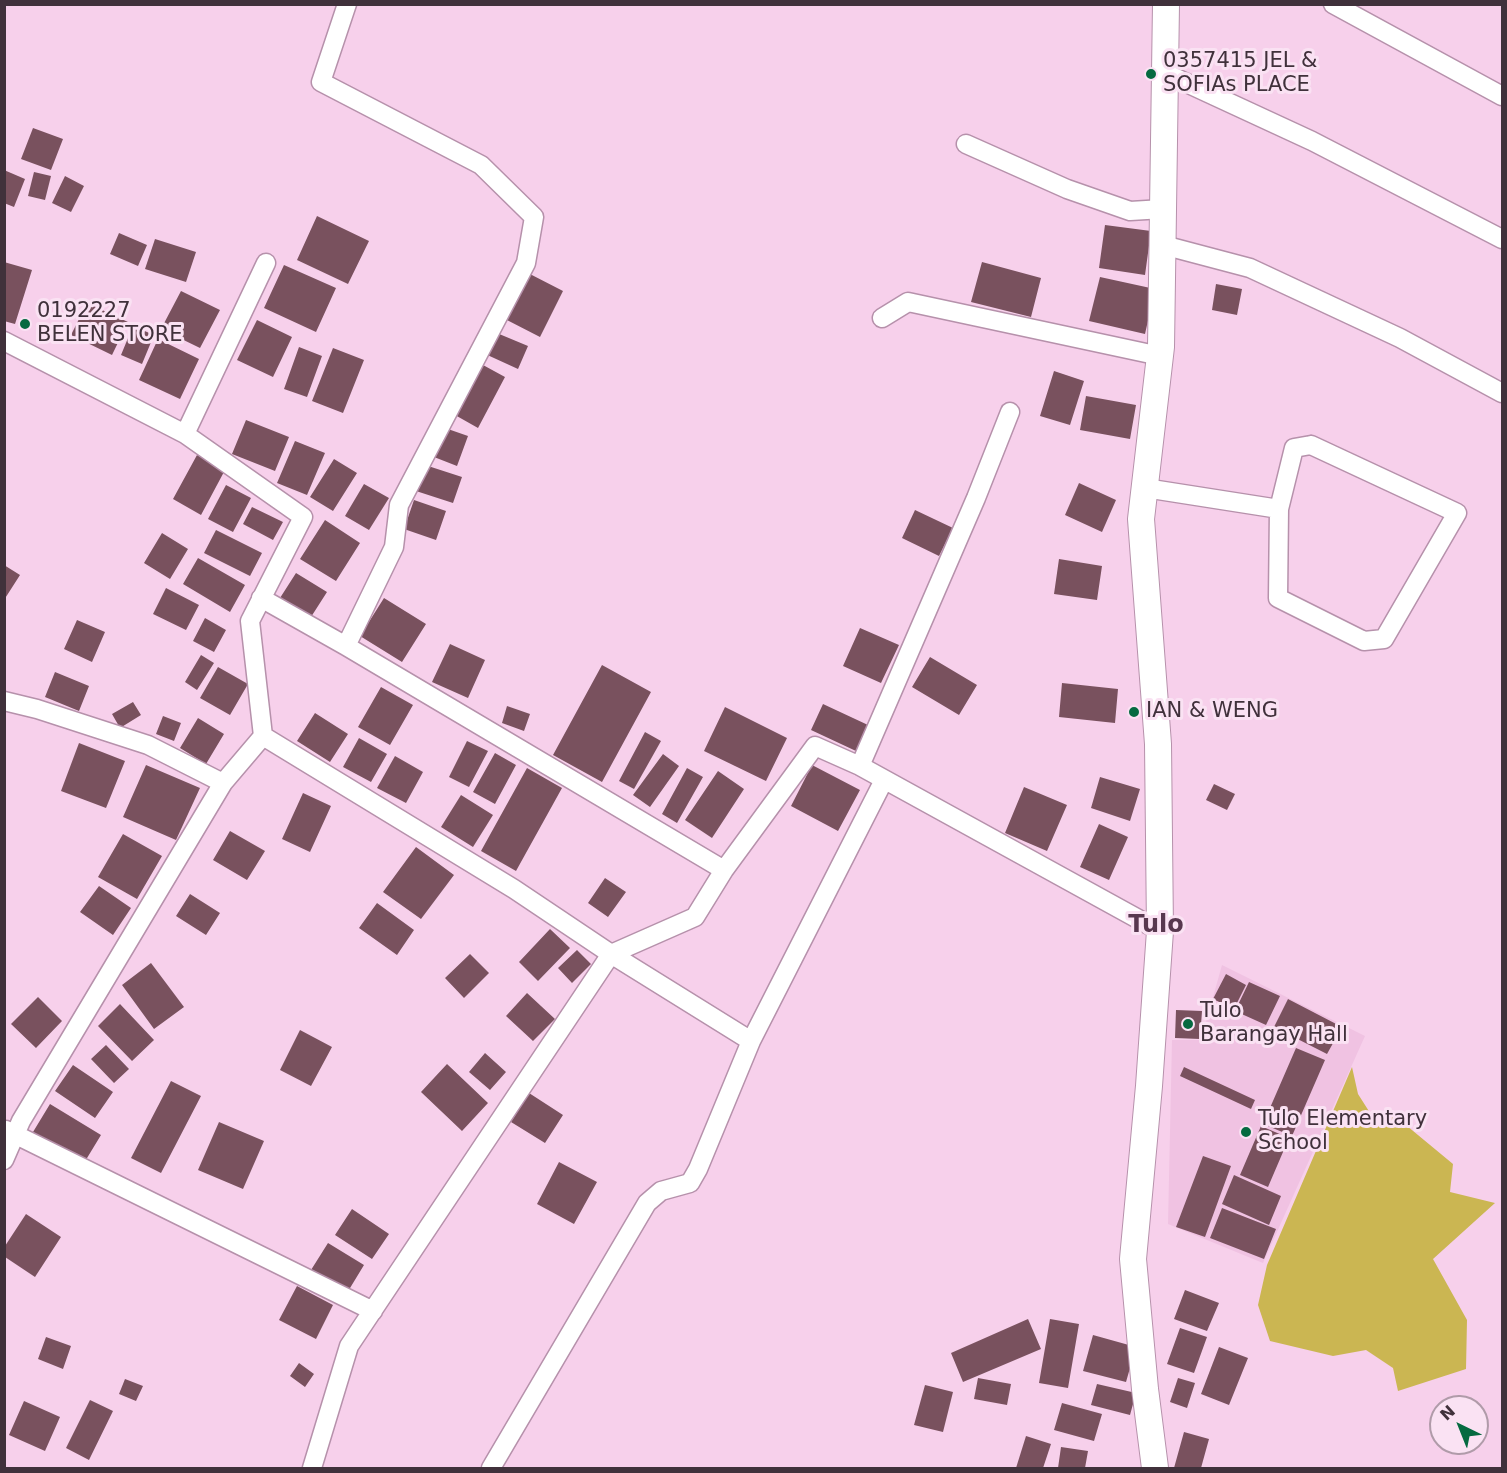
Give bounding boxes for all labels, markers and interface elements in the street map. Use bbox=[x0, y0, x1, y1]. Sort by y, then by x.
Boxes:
place label: 0357415 JEL & SOFIAs PLACE bbox=[1163, 49, 1317, 99]
marker: 0357415 JEL & SOFIAs PLACE bbox=[1144, 67, 1158, 81]
place label: 0192227 BELEN STORE bbox=[37, 299, 183, 349]
marker: 0192227 BELEN STORE bbox=[18, 317, 32, 331]
place label: IAN & WENG bbox=[1146, 699, 1278, 725]
marker: IAN & WENG bbox=[1127, 705, 1141, 719]
district label: Tulo bbox=[1128, 912, 1184, 940]
place label: Tulo Barangay Hall bbox=[1200, 999, 1348, 1049]
marker: Tulo Barangay Hall bbox=[1181, 1017, 1195, 1031]
place label: Tulo Elementary School bbox=[1258, 1107, 1427, 1157]
marker: Tulo Elementary School bbox=[1239, 1125, 1253, 1139]
north arrow bbox=[1429, 1395, 1489, 1455]
text: N bbox=[1436, 1401, 1459, 1424]

